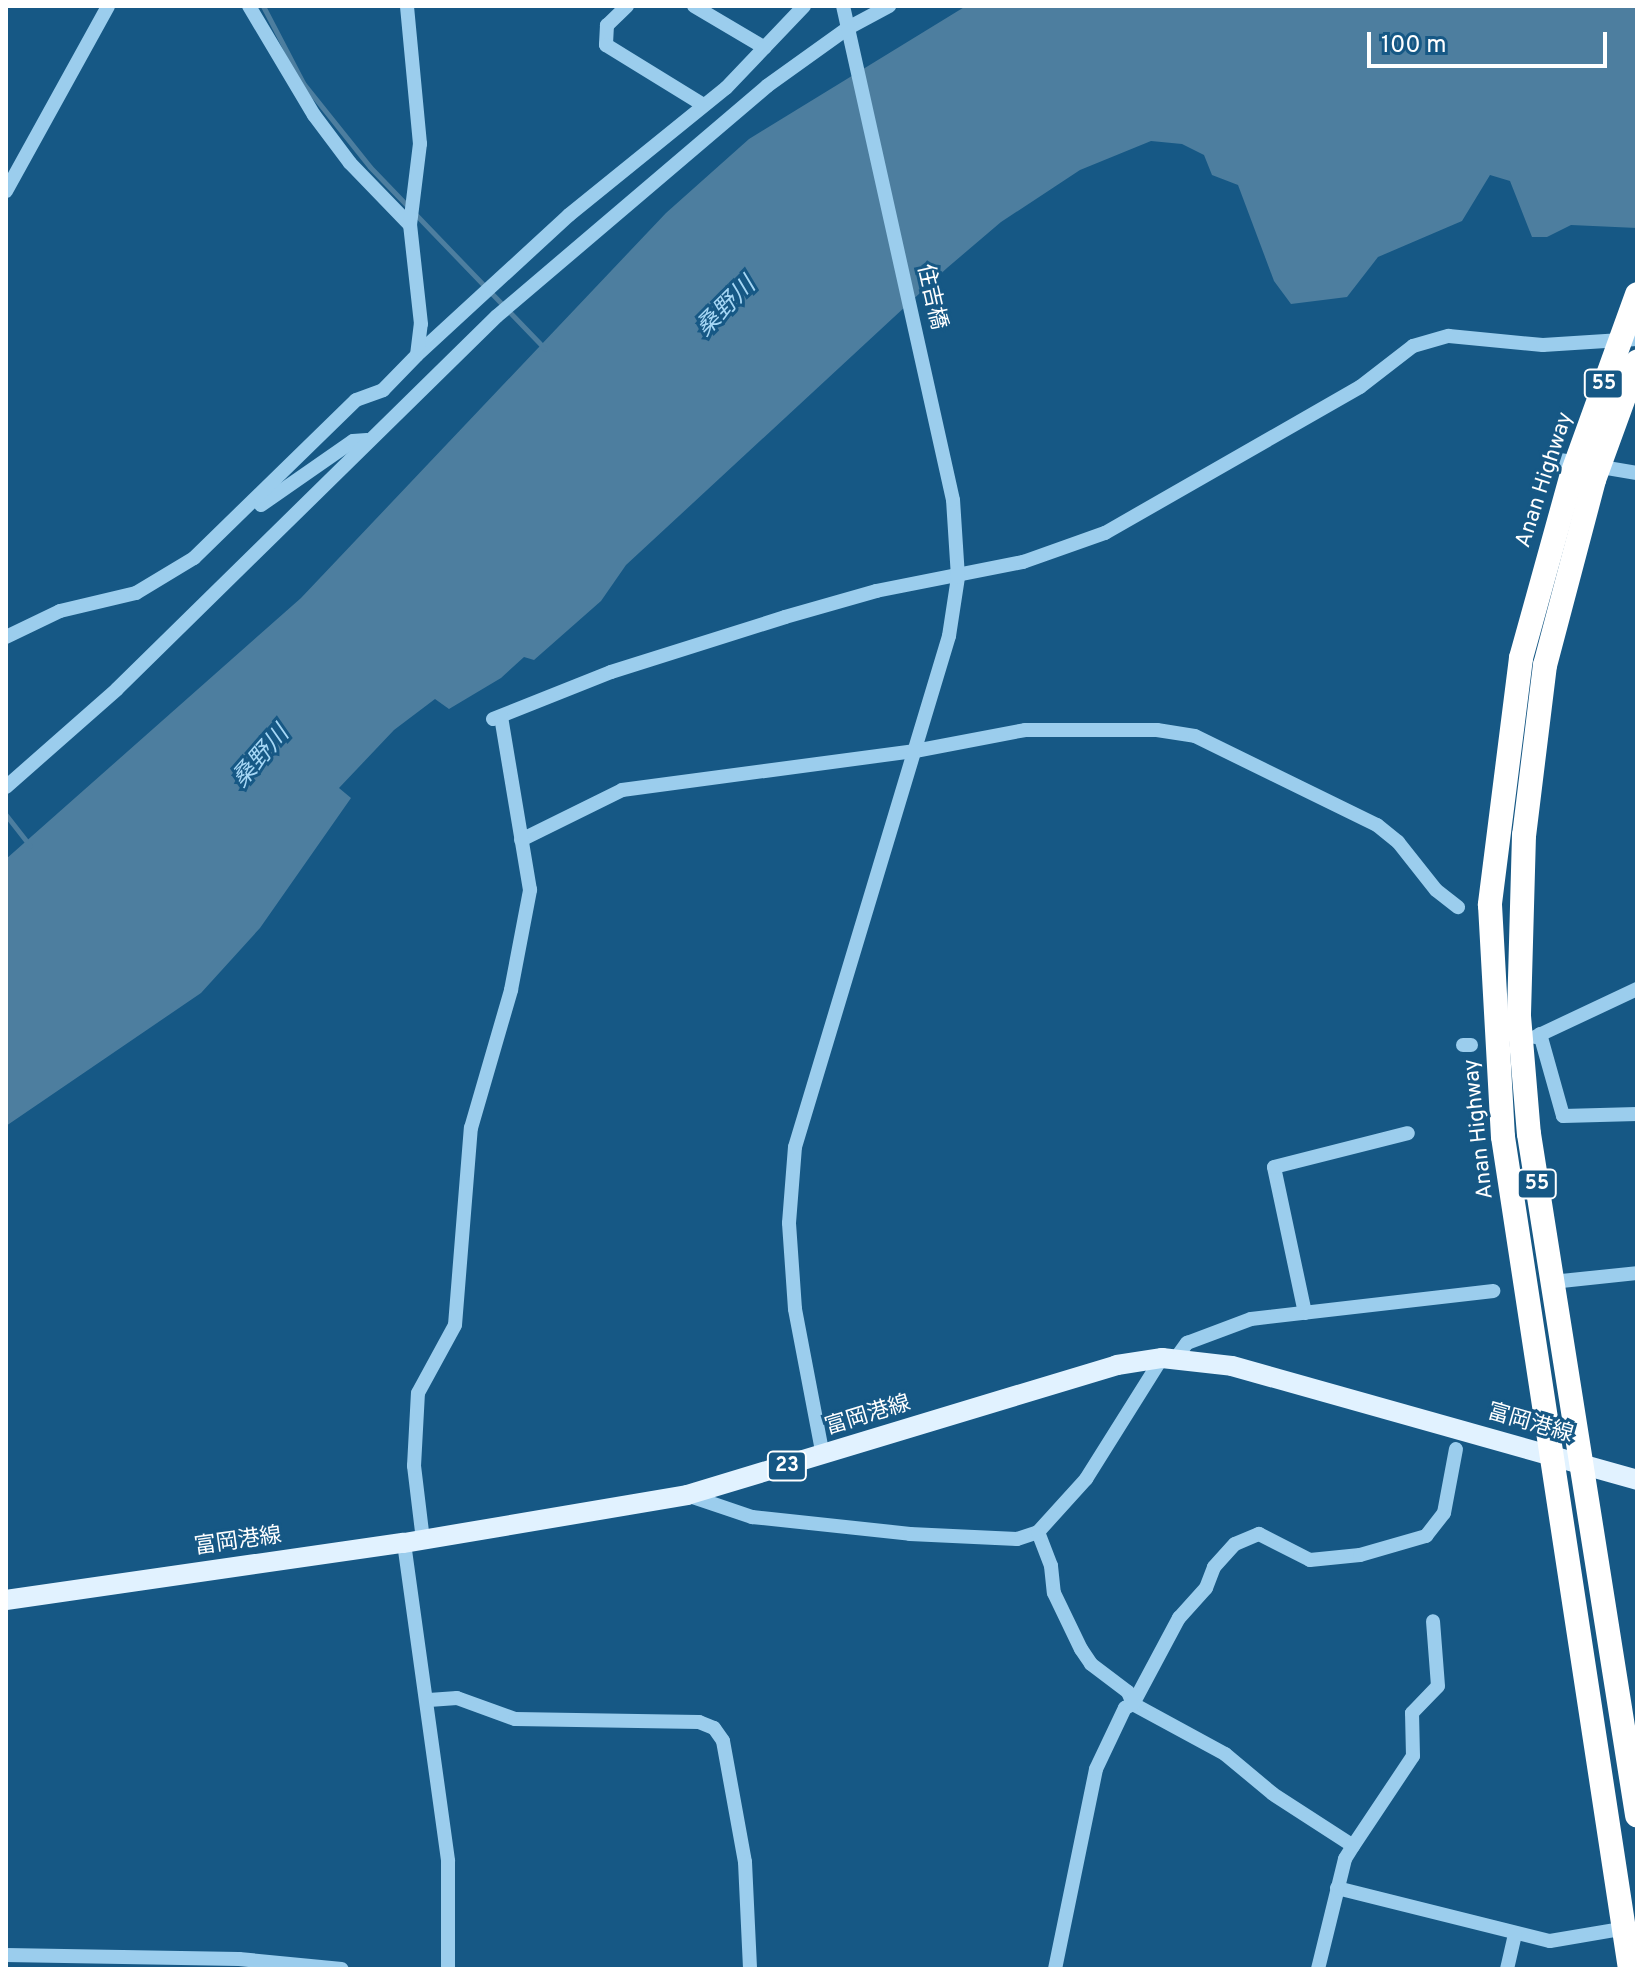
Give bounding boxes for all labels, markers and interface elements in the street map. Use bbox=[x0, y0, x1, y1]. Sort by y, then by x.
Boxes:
scale bar bbox=[1371, 16, 1611, 66]
text: 100 m bbox=[1381, 31, 1447, 61]
street label: 住吉橋 bbox=[911, 262, 951, 332]
water label: 桑野川 bbox=[691, 272, 763, 344]
road number: 55 bbox=[1582, 368, 1626, 400]
street label: Anan Highway bbox=[1511, 409, 1579, 551]
water label: 桑野川 bbox=[228, 721, 296, 795]
street label: Anan Highway bbox=[1458, 1057, 1500, 1201]
road number: 55 bbox=[1515, 1168, 1559, 1200]
street label: 富岡港線 bbox=[822, 1391, 914, 1441]
street label: 富岡港線 bbox=[1484, 1399, 1576, 1449]
road number: 23 bbox=[765, 1450, 809, 1482]
street label: 富岡港線 bbox=[193, 1523, 283, 1561]

